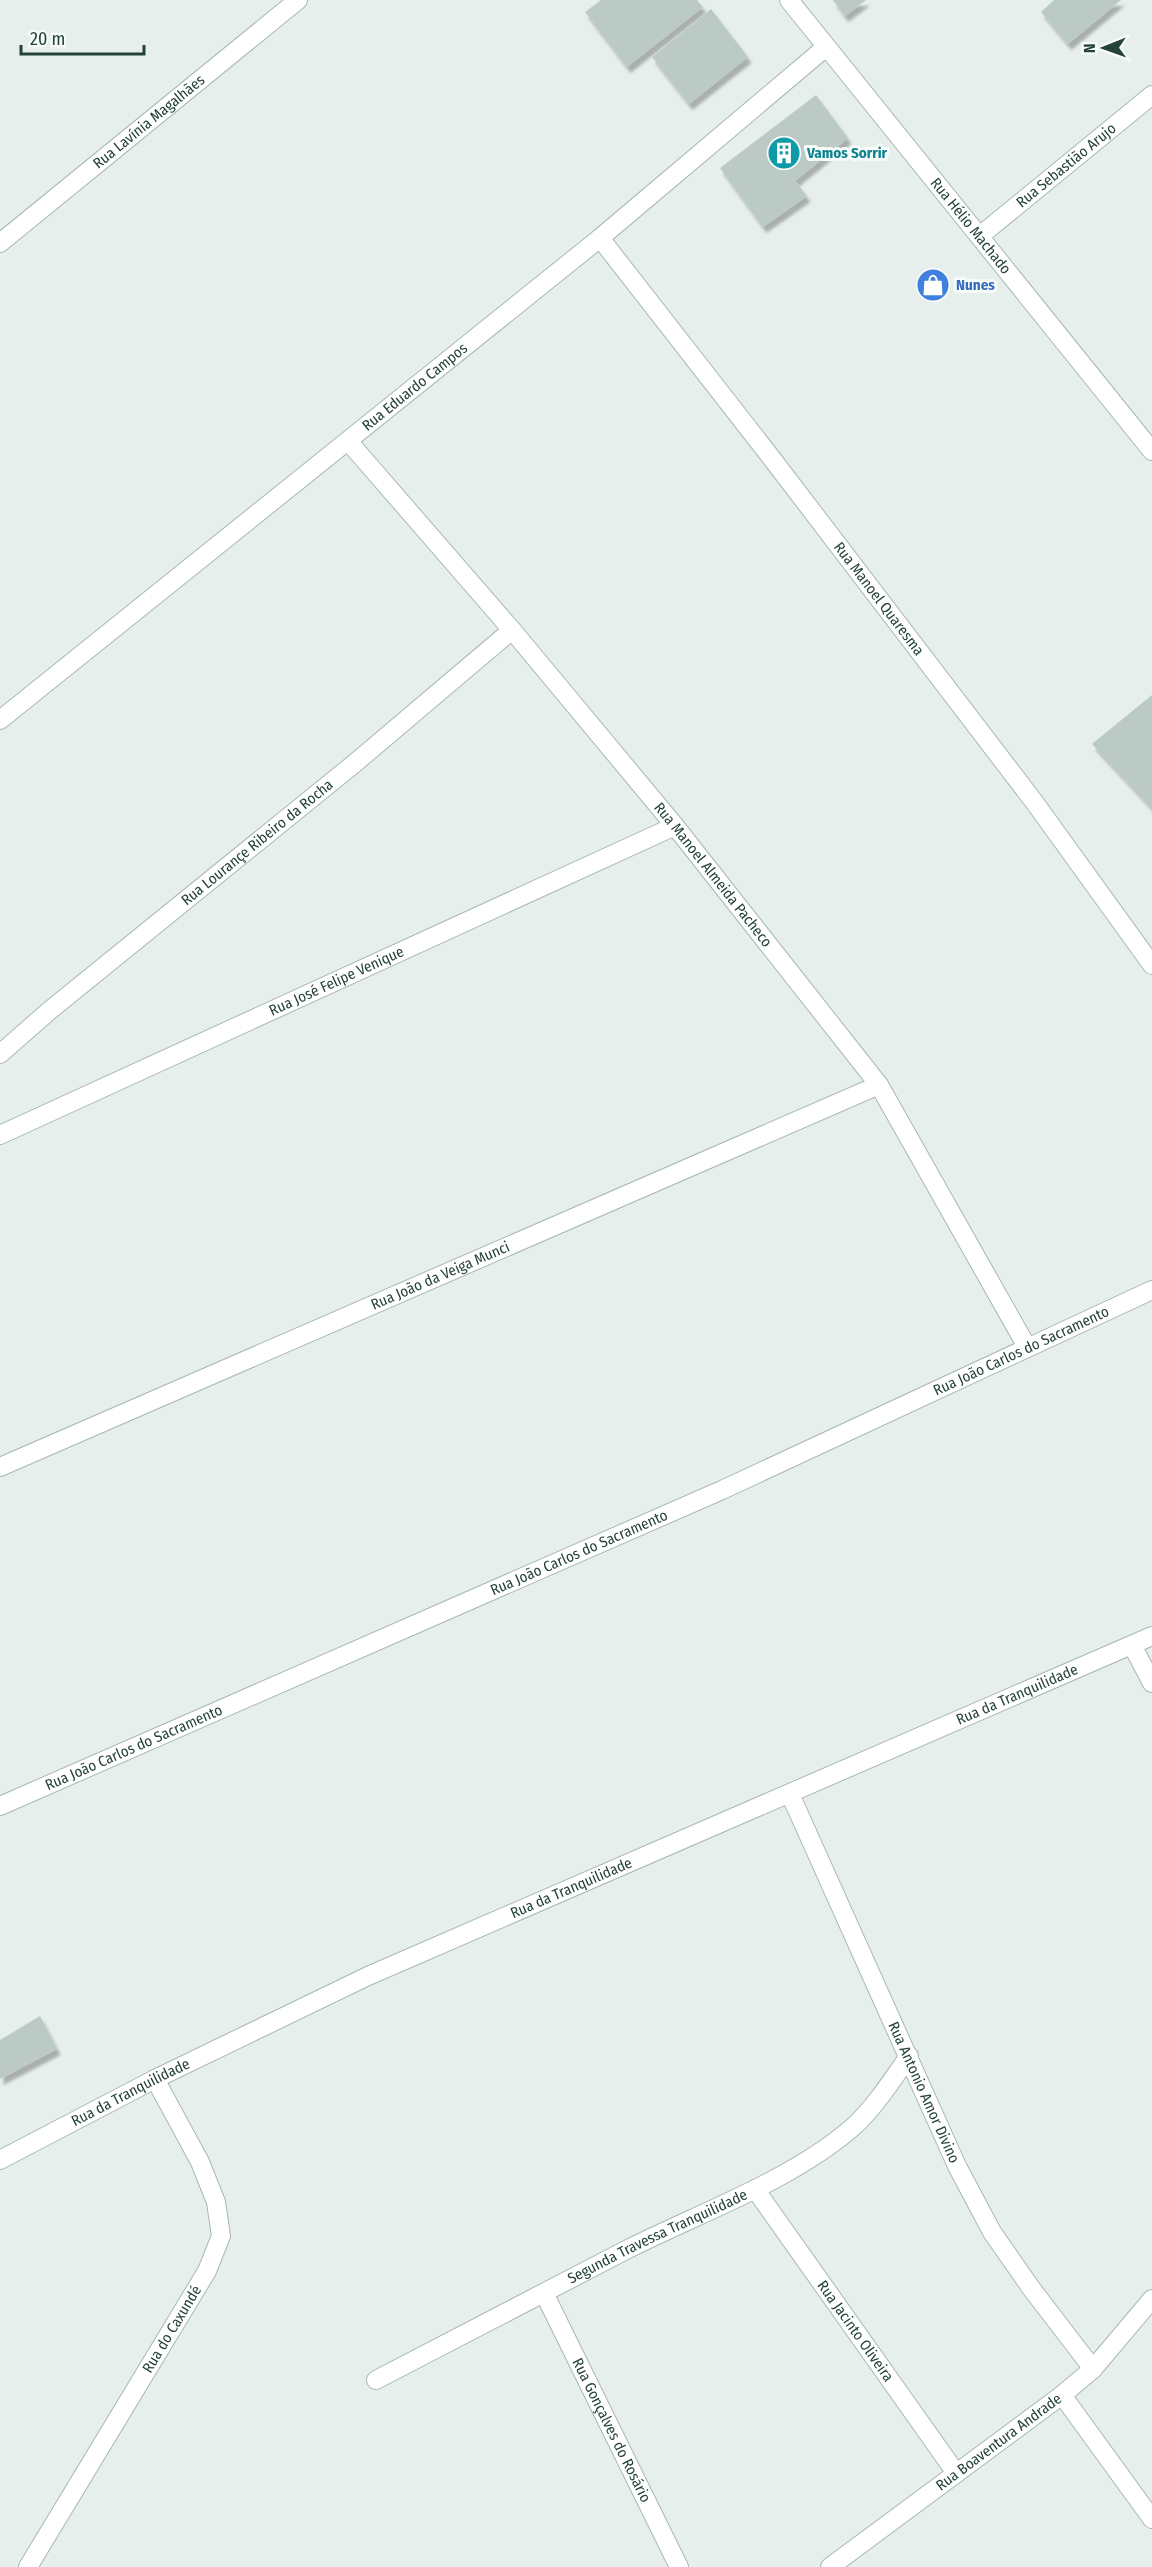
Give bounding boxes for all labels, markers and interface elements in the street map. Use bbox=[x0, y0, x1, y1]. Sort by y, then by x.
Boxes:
scale bar bbox=[21, 18, 144, 56]
north arrow bbox=[1074, 18, 1134, 78]
text: 20 m bbox=[30, 28, 65, 50]
text: N bbox=[1080, 43, 1099, 53]
street label: Rua Lavínia Magalhães bbox=[89, 71, 208, 172]
street label: Rua Sebastião Arujo bbox=[1013, 119, 1120, 211]
building icon: Vamos Sorrir bbox=[766, 135, 802, 171]
place label: Vamos Sorrir bbox=[806, 144, 888, 162]
street label: Rua Hélio Machado bbox=[927, 174, 1015, 278]
shop icon: Nunes bbox=[915, 267, 951, 303]
place label: Nunes bbox=[956, 276, 995, 294]
street label: Rua Eduardo Campos bbox=[358, 339, 471, 435]
street label: Rua Manoel Quaresma bbox=[830, 538, 928, 659]
street label: Rua Lourançe Ribeiro da Rocha bbox=[178, 776, 337, 909]
street label: Rua Manoel Almeida Pacheco bbox=[650, 799, 776, 951]
street label: Rua José Felipe Venique bbox=[266, 942, 407, 1020]
street label: Rua João da Veiga Munci bbox=[368, 1238, 512, 1314]
street label: Rua João Carlos do Sacramento bbox=[930, 1302, 1112, 1399]
street label: Rua João Carlos do Sacramento bbox=[488, 1506, 670, 1599]
street label: Rua da Tranquilidade bbox=[954, 1660, 1081, 1729]
street label: Rua João Carlos do Sacramento bbox=[42, 1701, 225, 1794]
street label: Rua da Tranquilidade bbox=[508, 1854, 635, 1922]
street label: Rua Antonio Amor Divino bbox=[884, 2019, 964, 2166]
street label: Rua da Tranquilidade bbox=[68, 2055, 193, 2130]
street label: Segunda Travessa Tranquilidade bbox=[565, 2185, 750, 2288]
street label: Rua Jacinto Oliveira bbox=[814, 2277, 897, 2385]
street label: Rua do Caxundé bbox=[139, 2282, 205, 2376]
street label: Rua Gonçalves do Rosário bbox=[569, 2355, 655, 2505]
street label: Rua Boaventura Andrade bbox=[932, 2389, 1065, 2494]

